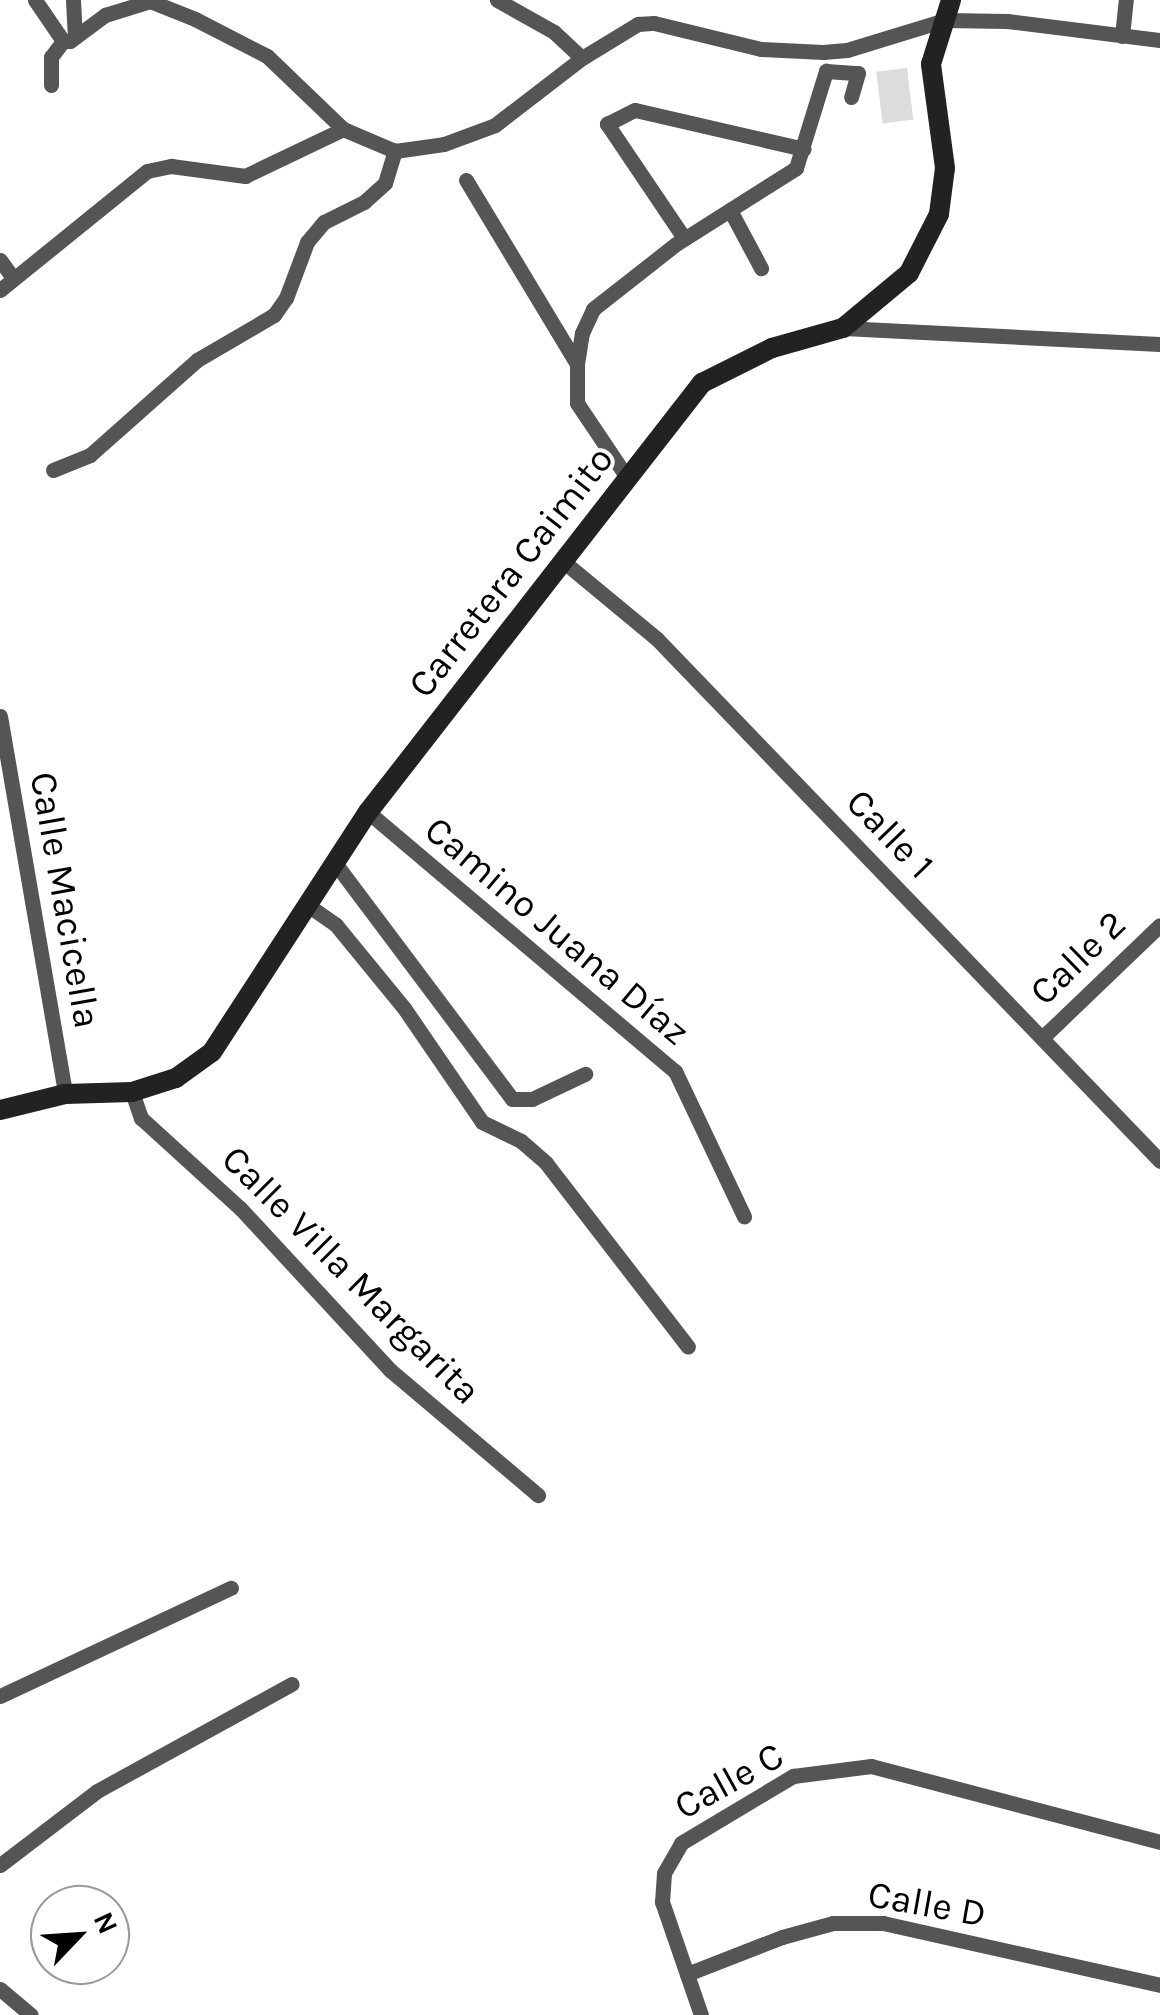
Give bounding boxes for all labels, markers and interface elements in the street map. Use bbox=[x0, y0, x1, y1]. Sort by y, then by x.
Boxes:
street label: Carretera Caimito bbox=[399, 437, 623, 707]
street label: Calle Macicella bbox=[20, 768, 110, 1032]
street label: Calle 1 bbox=[837, 780, 943, 888]
street label: Camino Juana Díaz bbox=[415, 807, 699, 1055]
street label: Calle 2 bbox=[1020, 901, 1136, 1015]
street label: Calle Villa Margarita bbox=[212, 1136, 490, 1414]
street label: Calle C bbox=[667, 1733, 791, 1829]
street label: Calle D bbox=[864, 1871, 990, 1937]
north arrow bbox=[30, 1885, 130, 1985]
text: N bbox=[87, 1907, 125, 1939]

